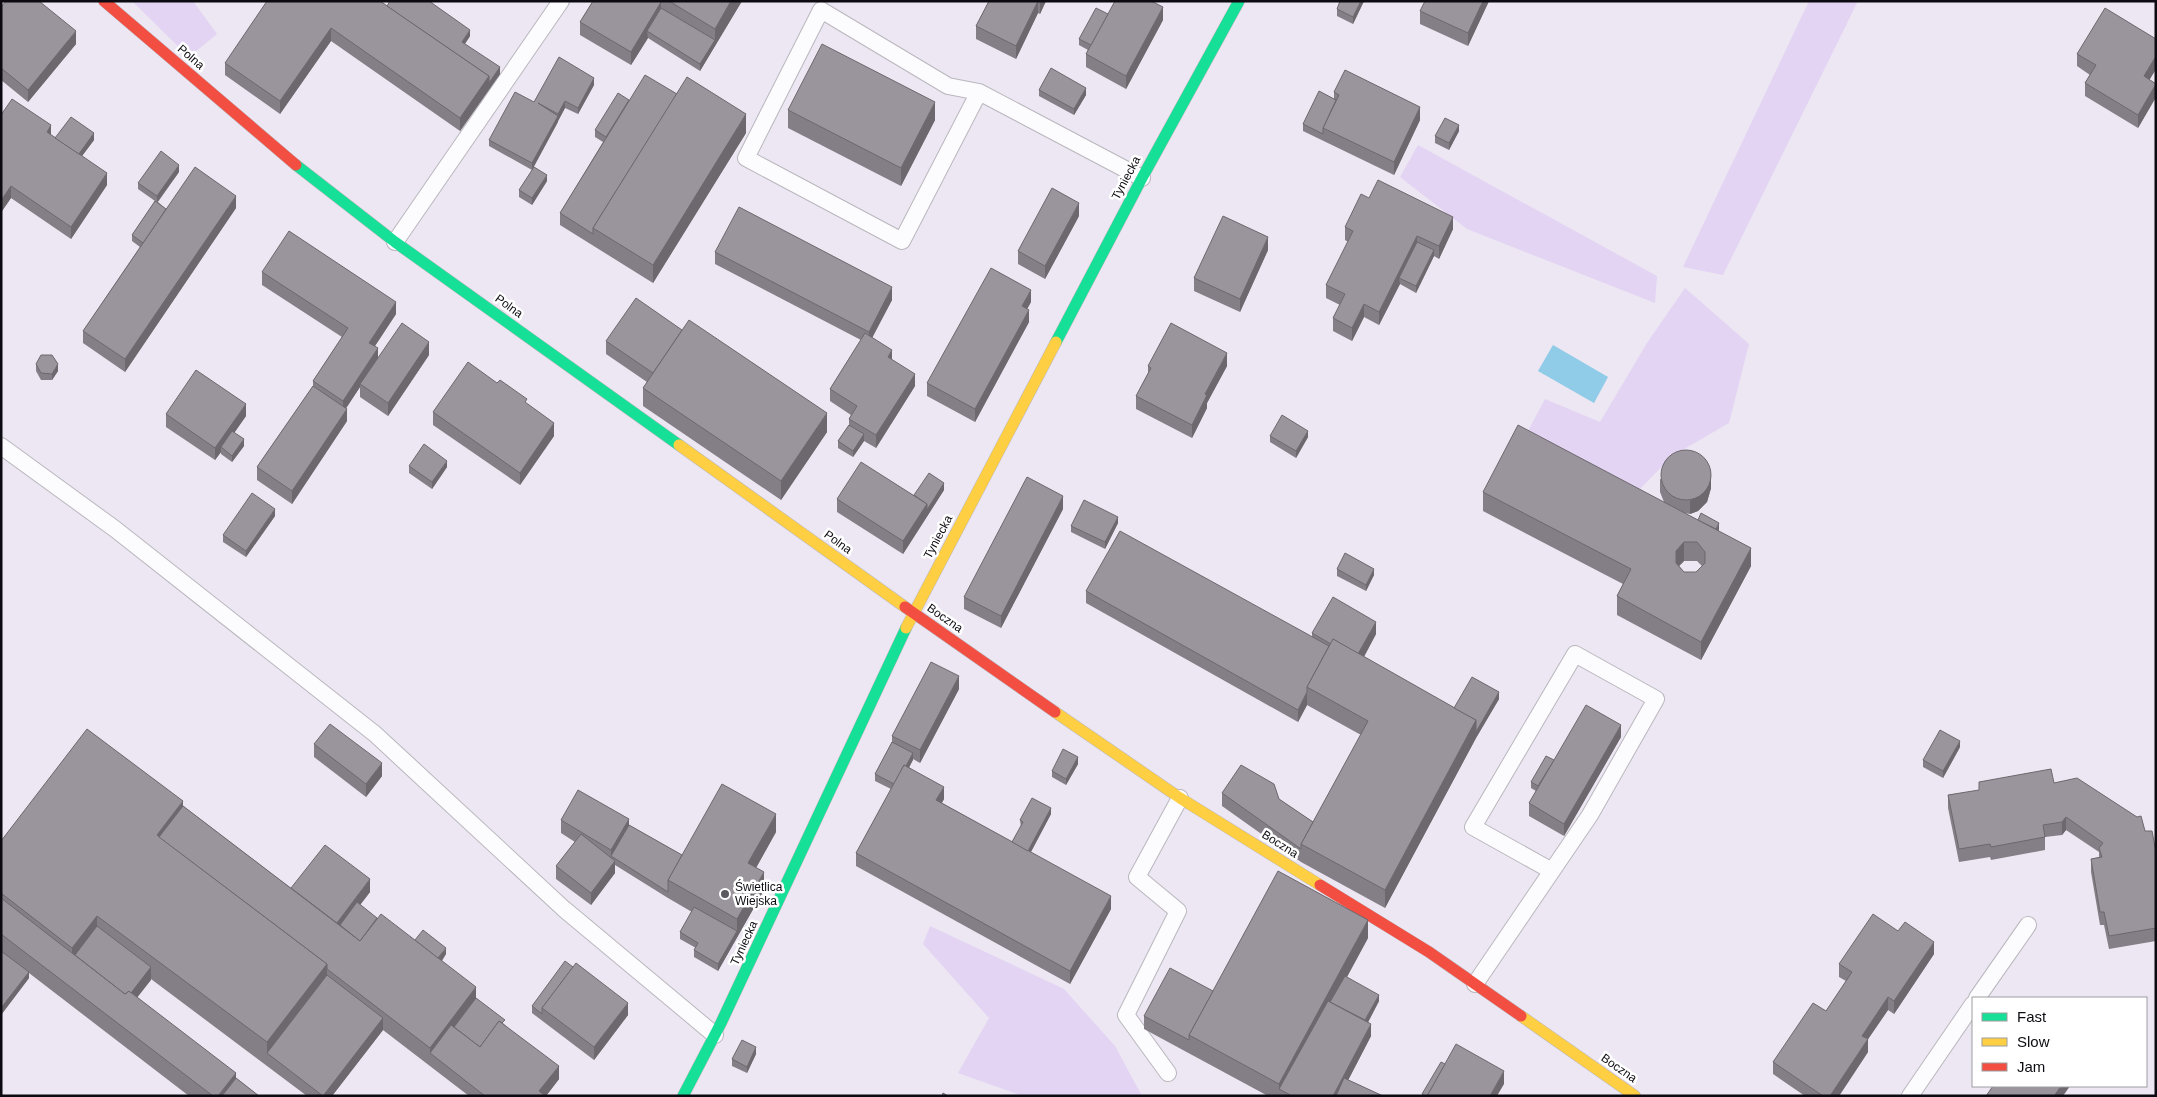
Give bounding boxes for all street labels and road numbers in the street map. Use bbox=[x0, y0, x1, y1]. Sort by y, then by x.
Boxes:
street label: Polna bbox=[175, 42, 207, 73]
street label: Tyniecka bbox=[1109, 154, 1143, 202]
street label: Polna bbox=[492, 291, 526, 321]
street label: Tyniecka bbox=[921, 513, 955, 561]
street label: Polna bbox=[821, 527, 855, 557]
street label: Boczna bbox=[925, 601, 966, 635]
street label: Boczna bbox=[1259, 827, 1301, 861]
street label: Tyniecka bbox=[728, 918, 760, 967]
street label: Boczna bbox=[1599, 1051, 1640, 1085]

